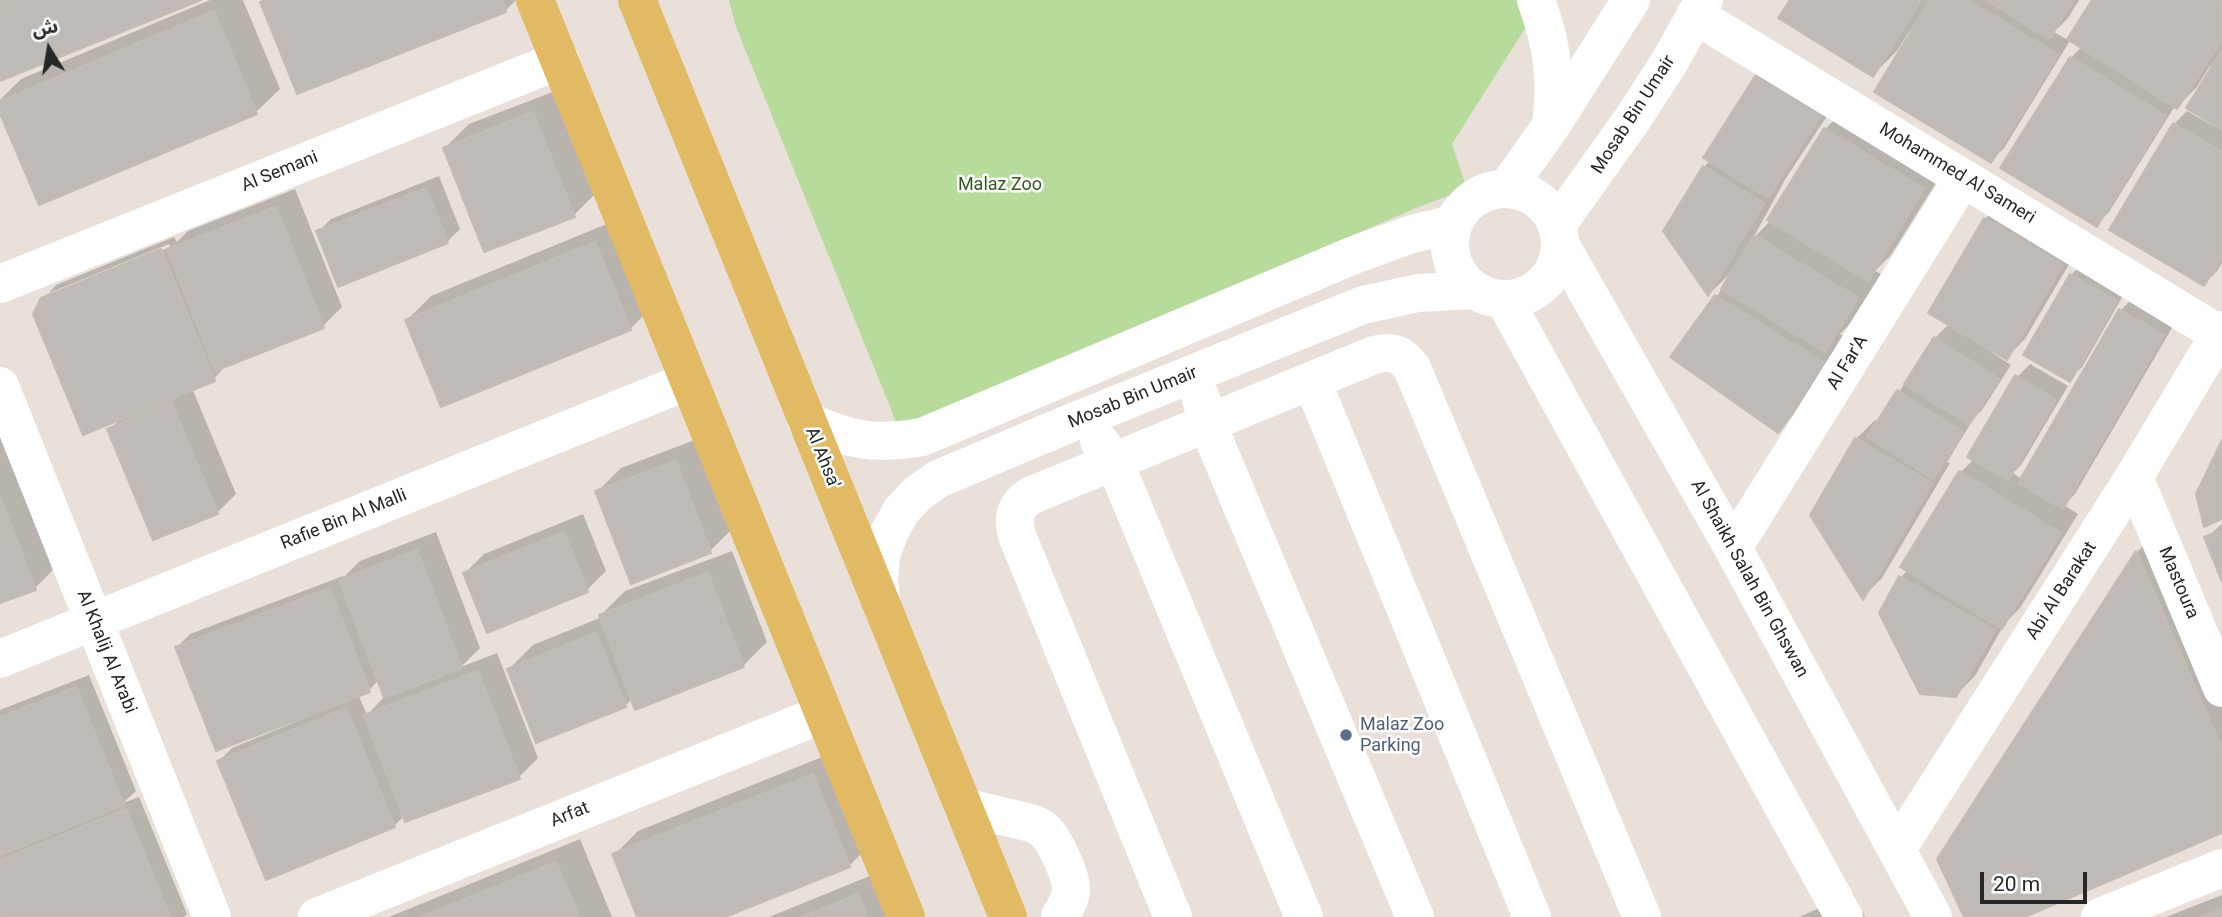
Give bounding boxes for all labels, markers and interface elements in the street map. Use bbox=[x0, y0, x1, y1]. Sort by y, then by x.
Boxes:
north arrow bbox=[14, 14, 84, 84]
text: ش bbox=[30, 14, 60, 42]
street label: Mosab Bin Umair bbox=[1588, 52, 1680, 178]
street label: Mohammed Al Sameri bbox=[1875, 119, 2039, 229]
street label: Al Semani bbox=[239, 147, 321, 197]
park label: Malaz Zoo bbox=[958, 174, 1042, 196]
street label: Al Far'A bbox=[1823, 332, 1873, 394]
street label: Mosab Bin Umair bbox=[1065, 362, 1201, 434]
street label: Al Ahsa' bbox=[800, 424, 844, 492]
street label: Al Shaikh Salah Bin Ghswan bbox=[1686, 476, 1812, 682]
street label: Rafie Bin Al Malli bbox=[278, 485, 410, 555]
street label: Abi Al Barakat bbox=[2022, 538, 2102, 644]
street label: Mastoura bbox=[2153, 544, 2203, 622]
street label: Al Khalij Al Arabi bbox=[71, 587, 141, 717]
place label: Malaz Zoo Parking bbox=[1360, 714, 1444, 756]
marker: Malaz Zoo Parking bbox=[1338, 727, 1354, 743]
street label: Arfat bbox=[547, 798, 593, 832]
scale bar bbox=[1984, 858, 2091, 902]
text: 20 m bbox=[1993, 872, 2040, 896]

